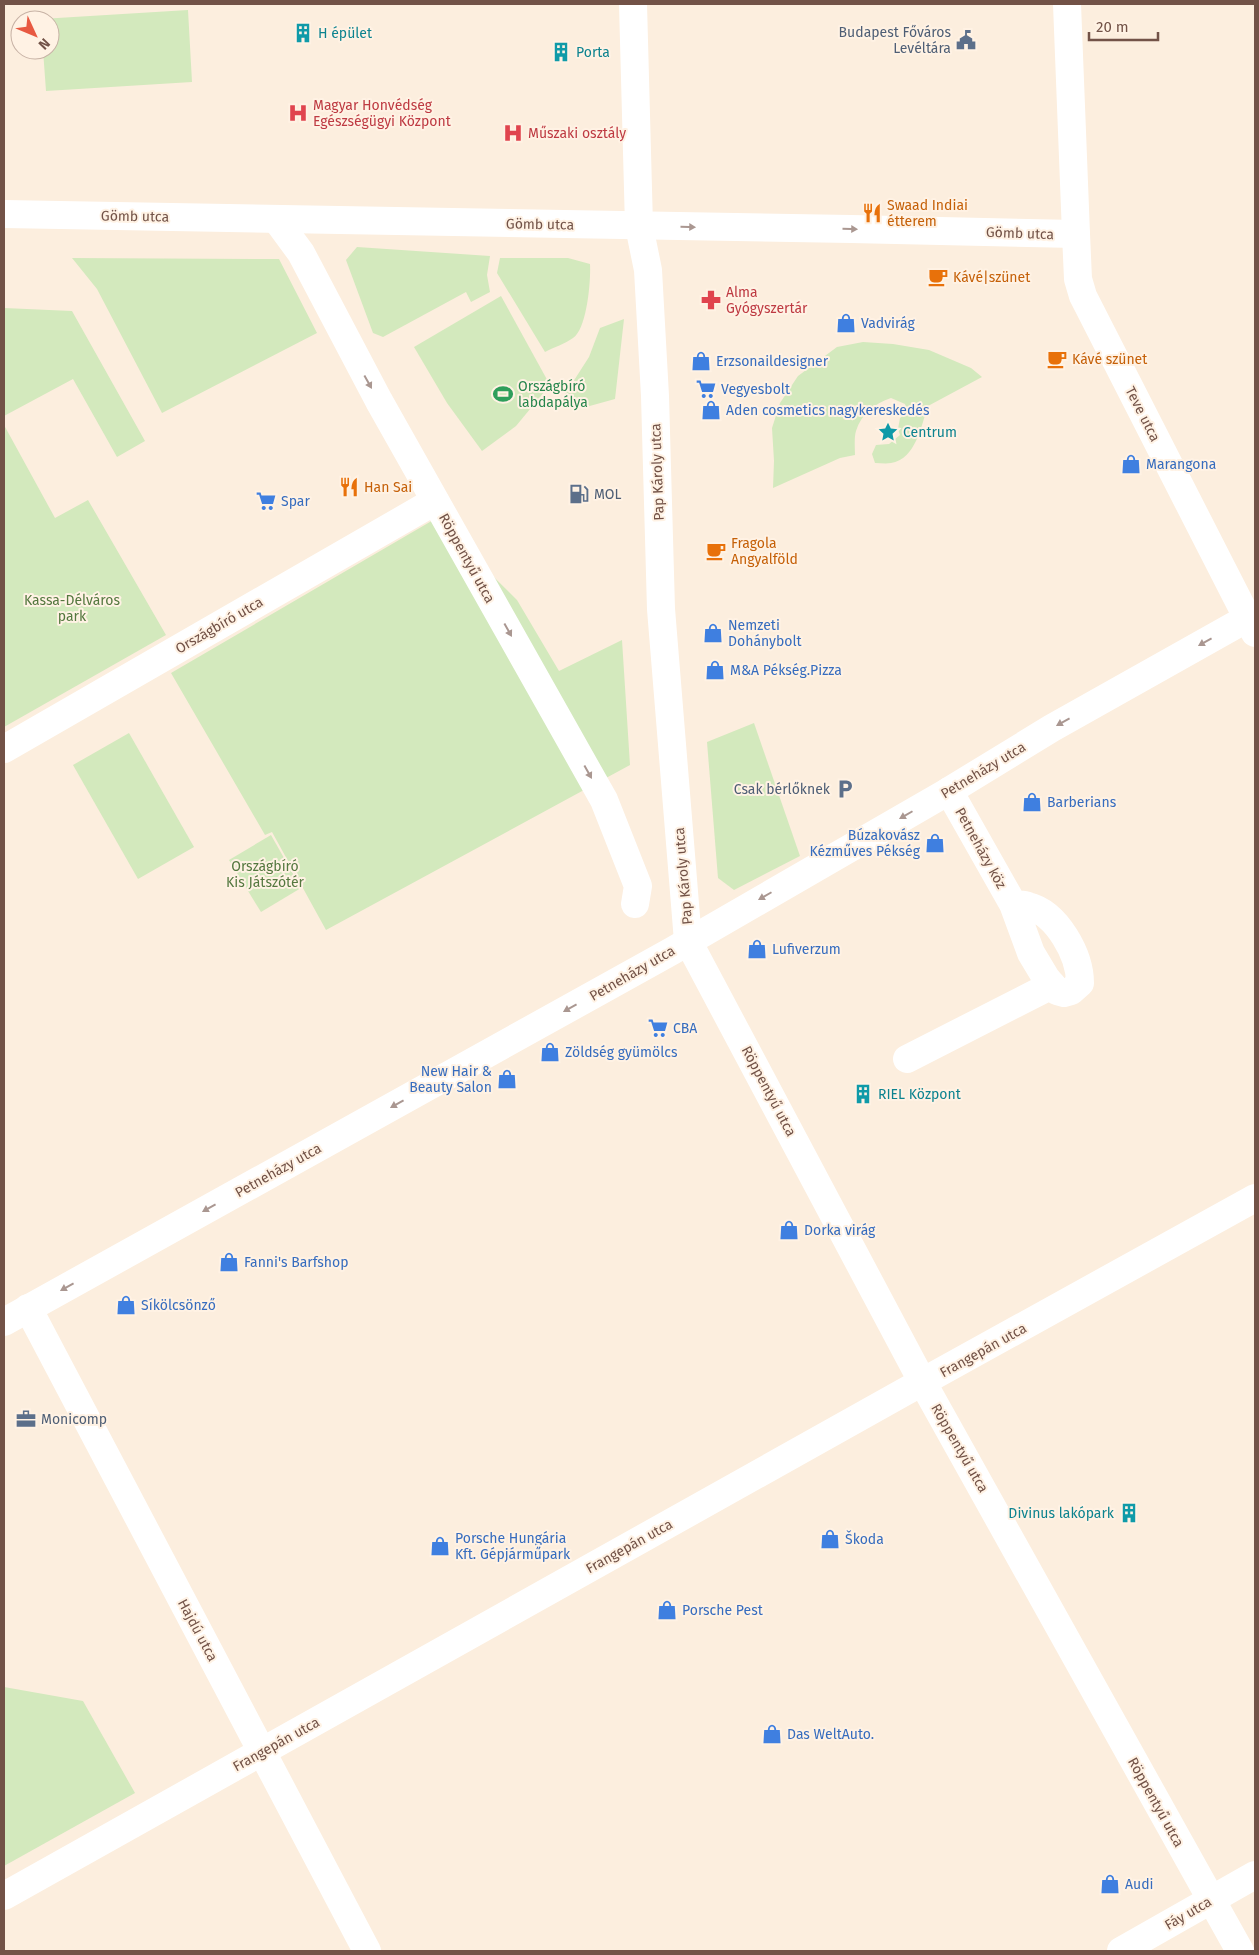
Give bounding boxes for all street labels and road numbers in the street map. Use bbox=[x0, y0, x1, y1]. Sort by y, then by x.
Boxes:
street label: Gömb utca bbox=[101, 207, 169, 226]
street label: Gömb utca bbox=[506, 215, 574, 234]
street label: Gömb utca bbox=[986, 224, 1054, 243]
street label: Teve utca bbox=[1122, 384, 1164, 445]
street label: Pap Károly utca bbox=[647, 423, 668, 521]
street label: Röppentyű utca bbox=[435, 510, 498, 606]
street label: Országbíró utca bbox=[172, 593, 266, 657]
street label: Petneházy utca bbox=[938, 738, 1029, 802]
street label: Petneházy köz bbox=[951, 805, 1010, 892]
street label: Pap Károly utca bbox=[671, 827, 696, 925]
street label: Petneházy utca bbox=[586, 942, 678, 1005]
street label: Röppentyű utca bbox=[738, 1043, 799, 1139]
street label: Petneházy utca bbox=[232, 1140, 324, 1201]
street label: Frangepán utca bbox=[937, 1320, 1030, 1381]
street label: Röppentyű utca bbox=[927, 1401, 992, 1496]
street label: Frangepán utca bbox=[583, 1516, 676, 1577]
street label: Hajdú utca bbox=[174, 1596, 221, 1664]
street label: Frangepán utca bbox=[230, 1714, 323, 1775]
street label: Röppentyű utca bbox=[1124, 1754, 1187, 1850]
street label: Fáy utca bbox=[1162, 1893, 1215, 1934]

